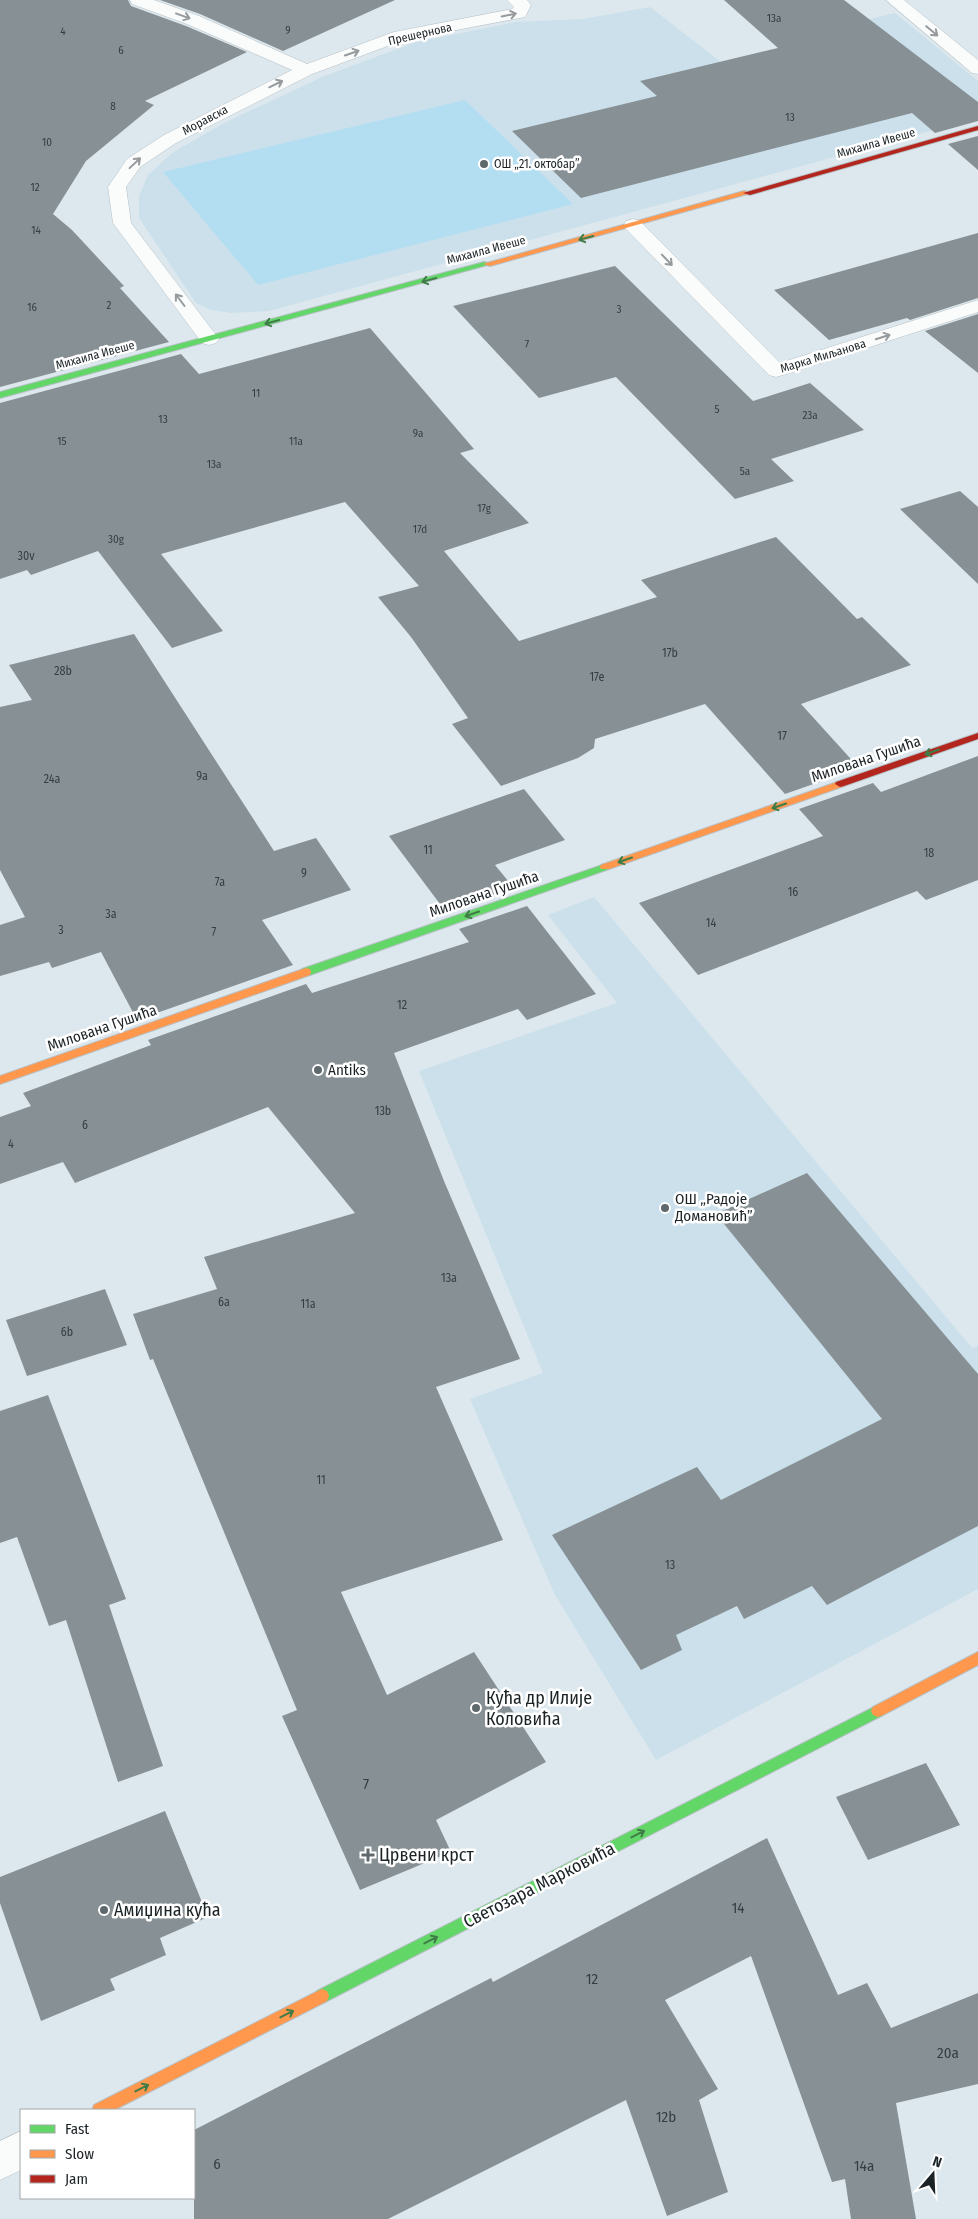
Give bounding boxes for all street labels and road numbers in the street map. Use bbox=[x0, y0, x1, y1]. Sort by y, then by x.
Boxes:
street label: Прешернова bbox=[387, 20, 453, 48]
street label: Моравска bbox=[180, 102, 230, 138]
street label: Михаила Ивеше bbox=[835, 125, 917, 161]
street label: Михаила Ивеше bbox=[445, 233, 527, 267]
street label: Марка Миљанова bbox=[778, 336, 868, 376]
street label: Михаила Ивеше bbox=[54, 338, 136, 372]
street label: Милована Гушића bbox=[809, 732, 923, 786]
street label: Милована Гушића bbox=[427, 867, 541, 921]
street label: Милована Гушића bbox=[45, 1001, 159, 1055]
street label: Светозара Марковића bbox=[459, 1837, 619, 1933]

